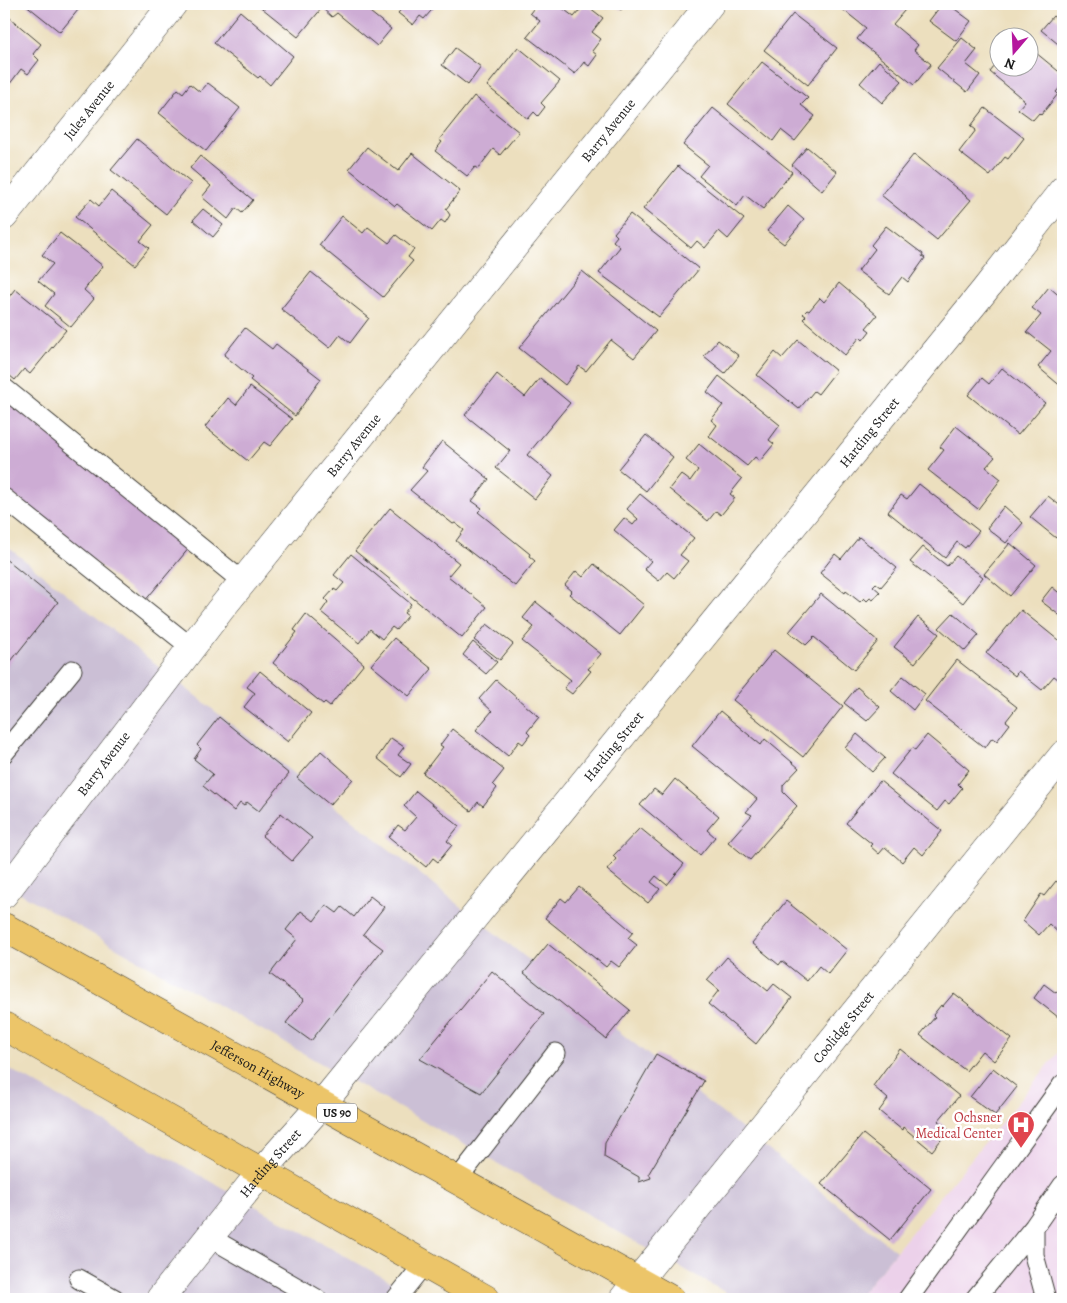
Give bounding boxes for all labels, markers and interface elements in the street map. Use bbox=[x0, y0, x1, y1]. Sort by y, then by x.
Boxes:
north arrow bbox=[990, 28, 1040, 78]
text: N bbox=[1002, 53, 1018, 74]
street label: Jules Avenue bbox=[59, 76, 119, 144]
street label: Barry Avenue bbox=[577, 94, 640, 166]
street label: Harding Street bbox=[835, 393, 904, 471]
street label: Barry Avenue bbox=[322, 409, 385, 481]
street label: Harding Street bbox=[579, 707, 648, 785]
street label: Barry Avenue bbox=[73, 727, 134, 800]
street label: Coolidge Street bbox=[808, 986, 878, 1067]
street label: Jefferson Highway bbox=[208, 1035, 309, 1103]
road number: US 90 bbox=[317, 1104, 357, 1122]
place label: Ochsner Medical Center bbox=[915, 1108, 1003, 1143]
hospital icon: Ochsner Medical Center bbox=[1006, 1110, 1036, 1149]
street label: Harding Street bbox=[235, 1124, 305, 1201]

